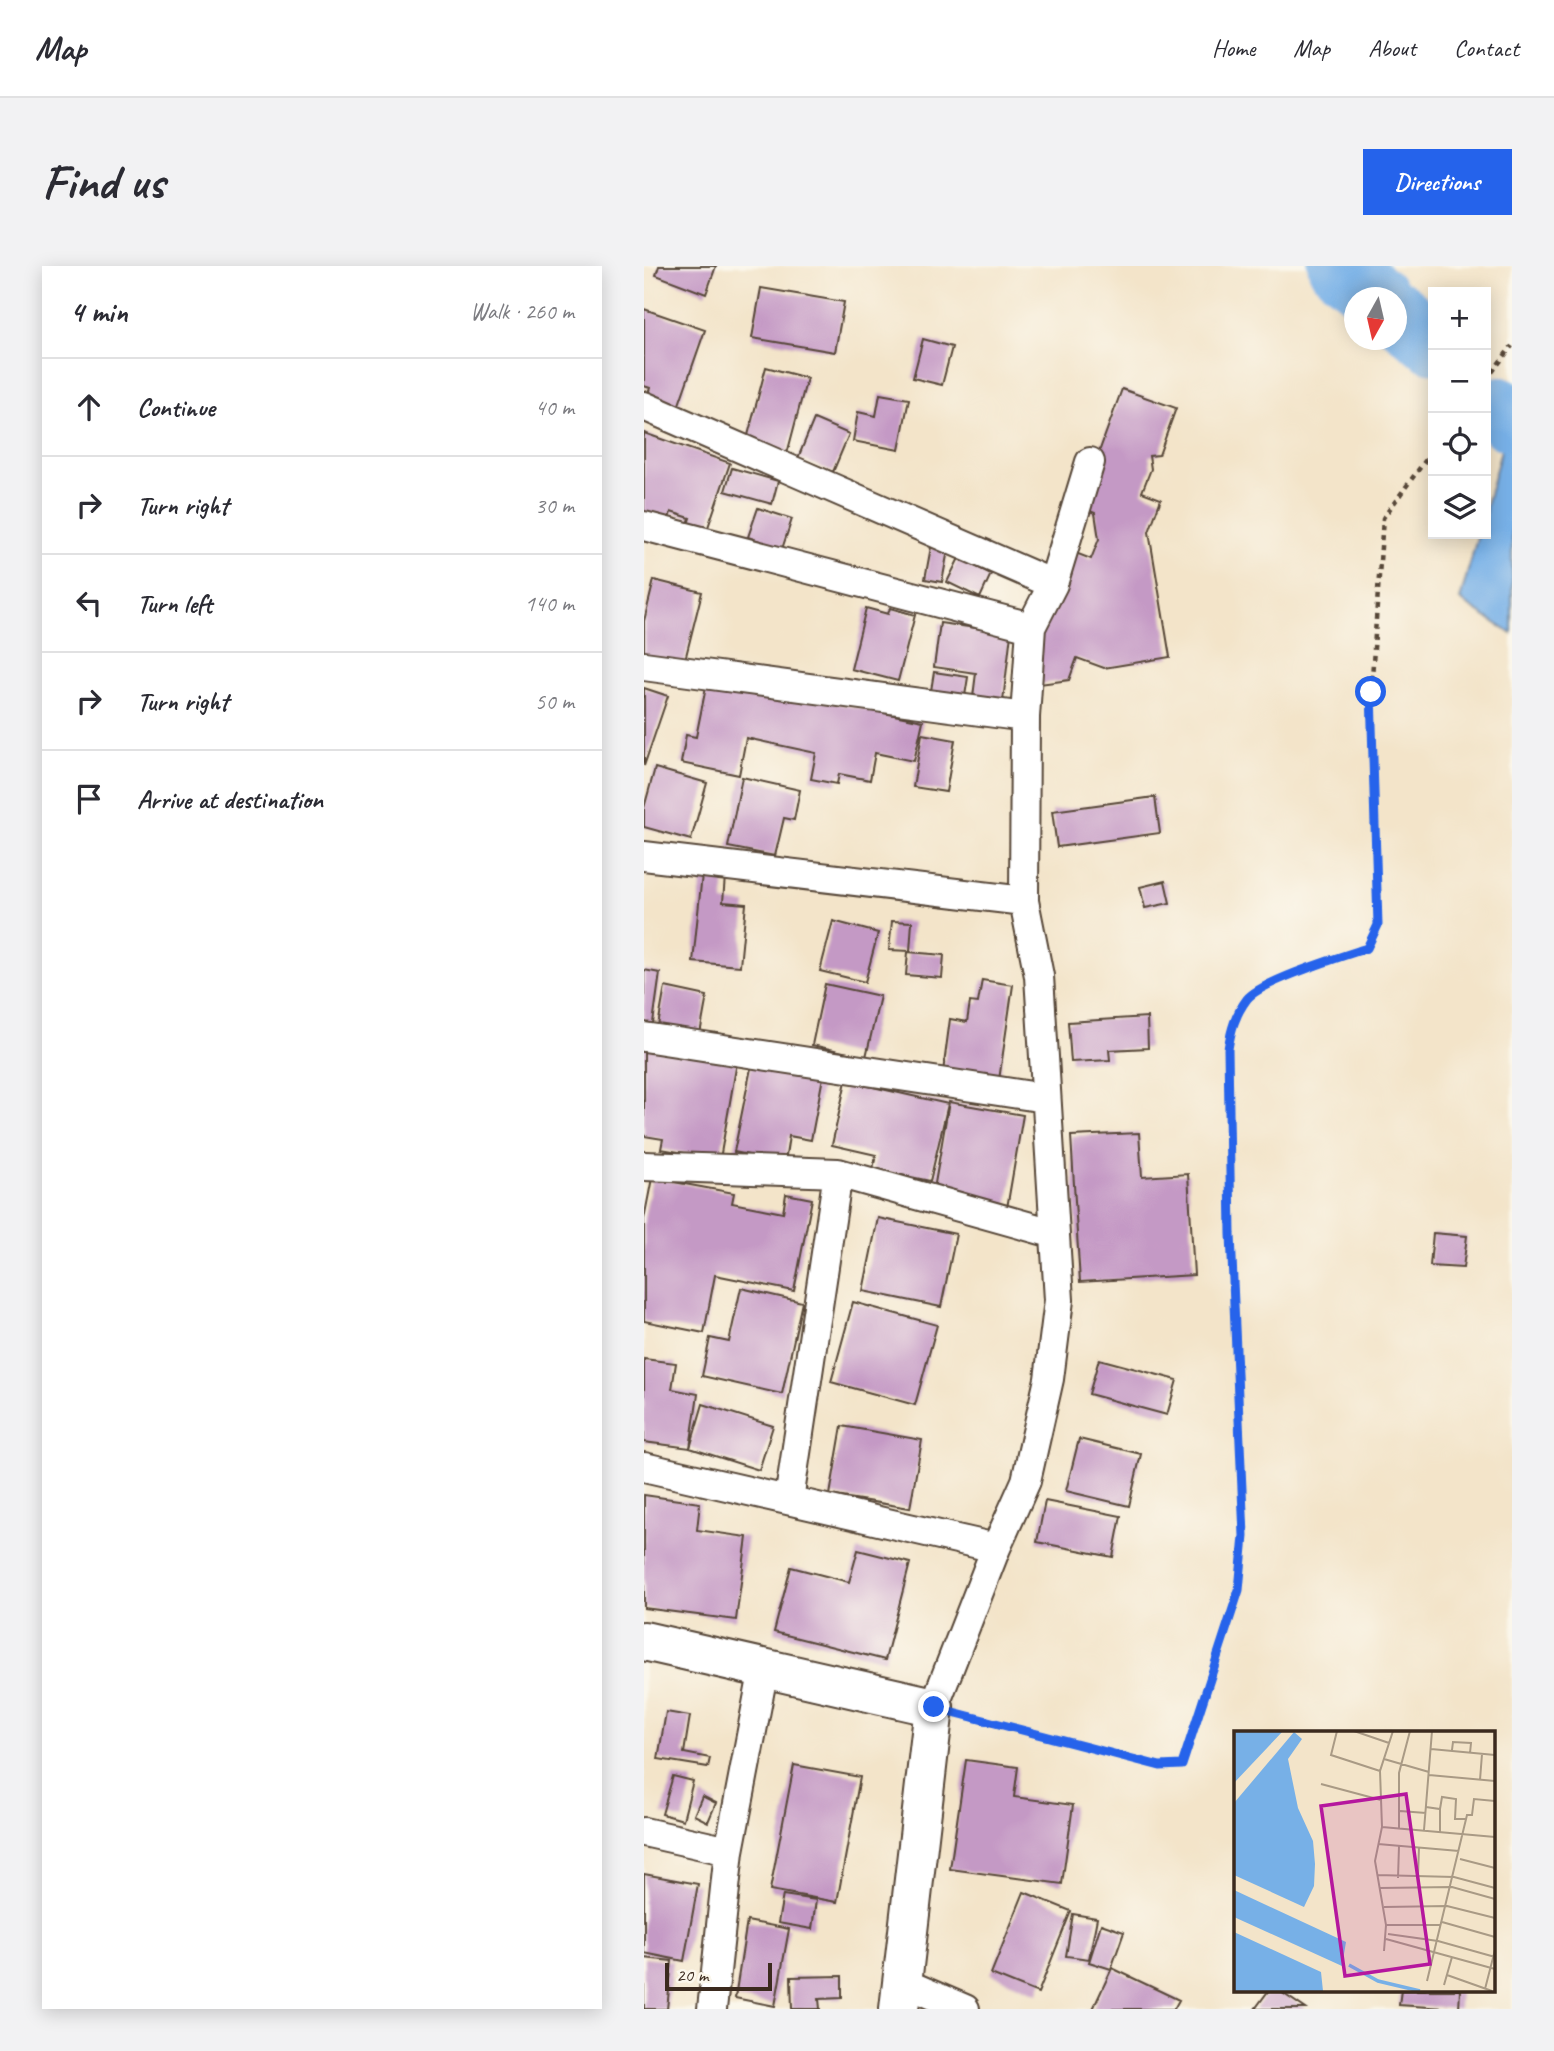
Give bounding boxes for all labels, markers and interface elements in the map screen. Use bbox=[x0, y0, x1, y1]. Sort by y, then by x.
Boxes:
text: Map bbox=[35, 27, 86, 69]
text: Home bbox=[1212, 33, 1255, 63]
text: Map bbox=[1293, 33, 1330, 63]
text: About bbox=[1368, 33, 1416, 63]
text: Contact bbox=[1454, 33, 1519, 63]
button: Directions bbox=[1363, 149, 1512, 215]
text: Find us bbox=[42, 151, 164, 213]
north arrow bbox=[1344, 287, 1407, 350]
map controls bbox=[1428, 287, 1491, 539]
button: + bbox=[1428, 287, 1491, 350]
text: 4 min bbox=[70, 293, 127, 331]
text: Walk · 260 m bbox=[470, 297, 574, 326]
button: − bbox=[1428, 350, 1491, 413]
icon: ahead bbox=[70, 388, 108, 426]
text: Continue bbox=[137, 391, 215, 424]
text: 40 m bbox=[535, 393, 574, 422]
button: locate bbox=[1428, 413, 1491, 476]
button: layers bbox=[1428, 476, 1491, 539]
icon: right bbox=[70, 486, 108, 524]
text: Turn right bbox=[137, 489, 228, 522]
text: 30 m bbox=[535, 491, 574, 520]
icon: left bbox=[70, 584, 108, 622]
text: Turn left bbox=[137, 587, 212, 620]
text: 140 m bbox=[525, 589, 574, 618]
route start bbox=[1355, 676, 1386, 707]
icon: right bbox=[70, 682, 108, 720]
text: Turn right bbox=[137, 685, 228, 718]
text: 50 m bbox=[535, 687, 574, 716]
icon: arrive bbox=[70, 780, 108, 818]
text: Arrive at destination bbox=[137, 783, 323, 816]
route end bbox=[918, 1691, 949, 1722]
inset map bbox=[1234, 1731, 1494, 1992]
scale bar bbox=[665, 1960, 772, 1992]
text: 20 m bbox=[676, 1963, 708, 1987]

